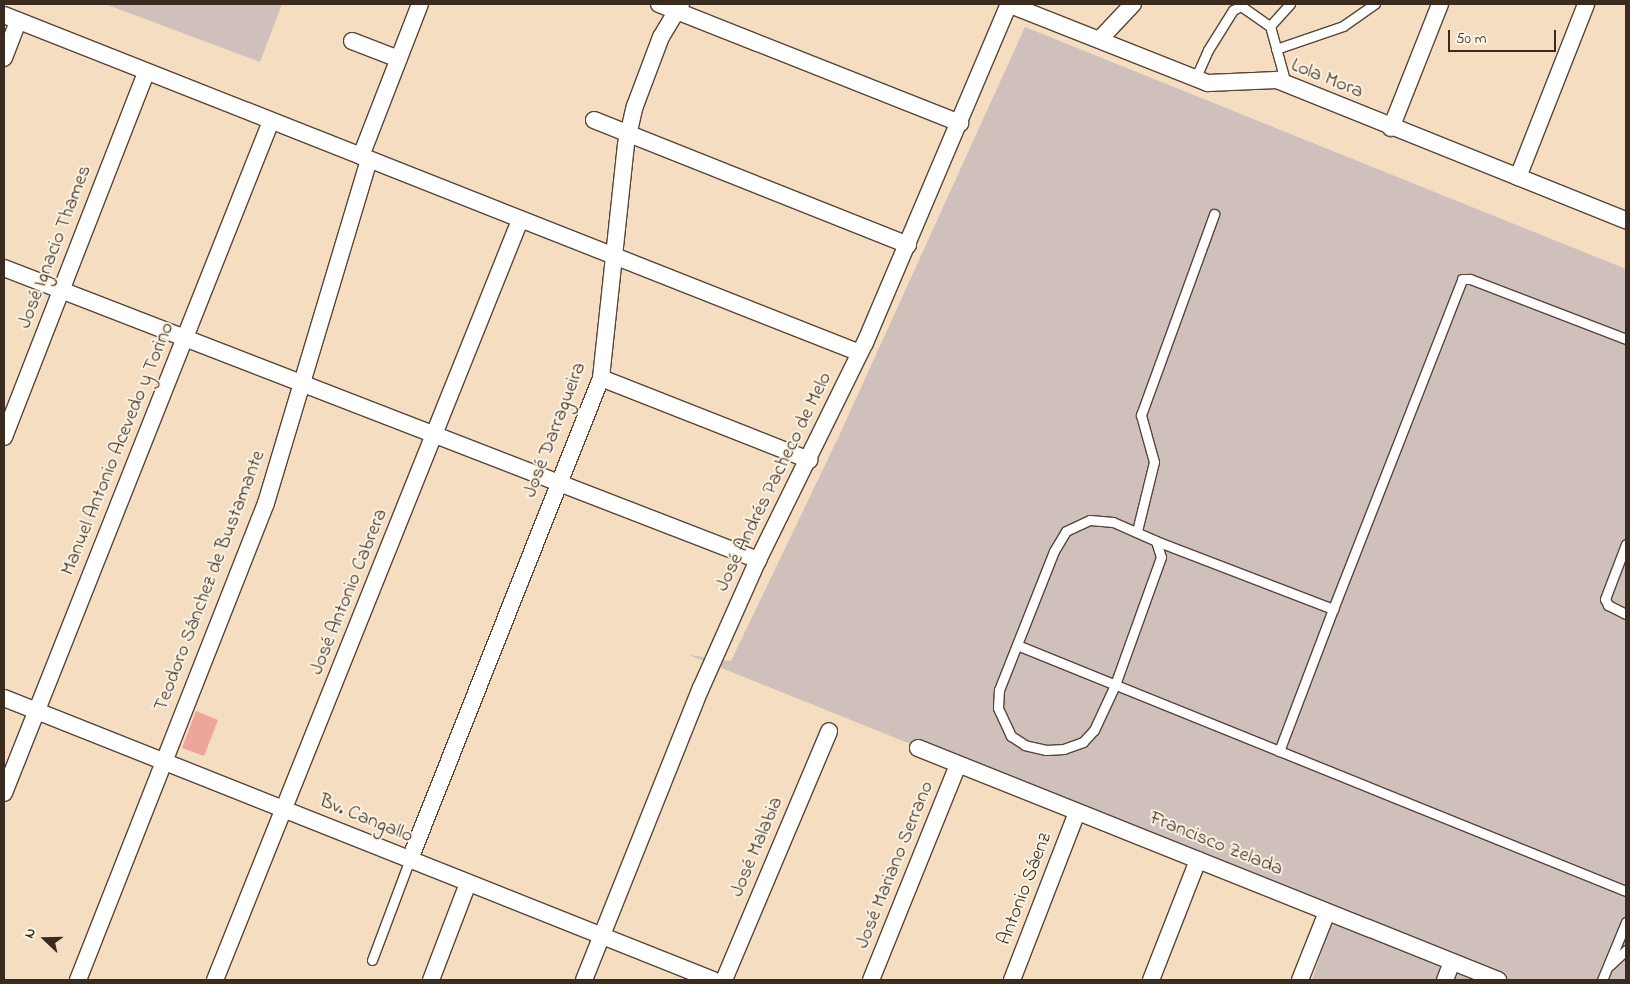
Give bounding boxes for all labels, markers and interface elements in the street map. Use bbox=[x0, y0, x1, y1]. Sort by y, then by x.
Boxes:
scale bar bbox=[1450, 20, 1558, 52]
text: 50 m bbox=[1456, 28, 1486, 50]
street label: Lola Mora bbox=[1287, 54, 1367, 104]
street label: José Ignacio Thames bbox=[13, 162, 97, 332]
street label: Manuel Antonio Acevedo y Torino bbox=[56, 319, 180, 579]
street label: José Darragueira bbox=[518, 359, 592, 501]
street label: José Andrés Pacheco de Melo bbox=[710, 368, 838, 596]
street label: Teodoro Sánchez de Bustamante bbox=[149, 447, 271, 715]
street label: José Antonio Cabrera bbox=[305, 505, 393, 679]
street label: José Mariano Serrano bbox=[850, 778, 940, 952]
street label: Bv. Cangallo bbox=[316, 789, 416, 849]
street label: José Malabia bbox=[725, 793, 789, 901]
street label: Francisco Zelada bbox=[1146, 806, 1286, 882]
street label: Antonio Sáenz bbox=[993, 829, 1057, 949]
north arrow bbox=[20, 914, 70, 964]
text: N bbox=[19, 925, 42, 942]

